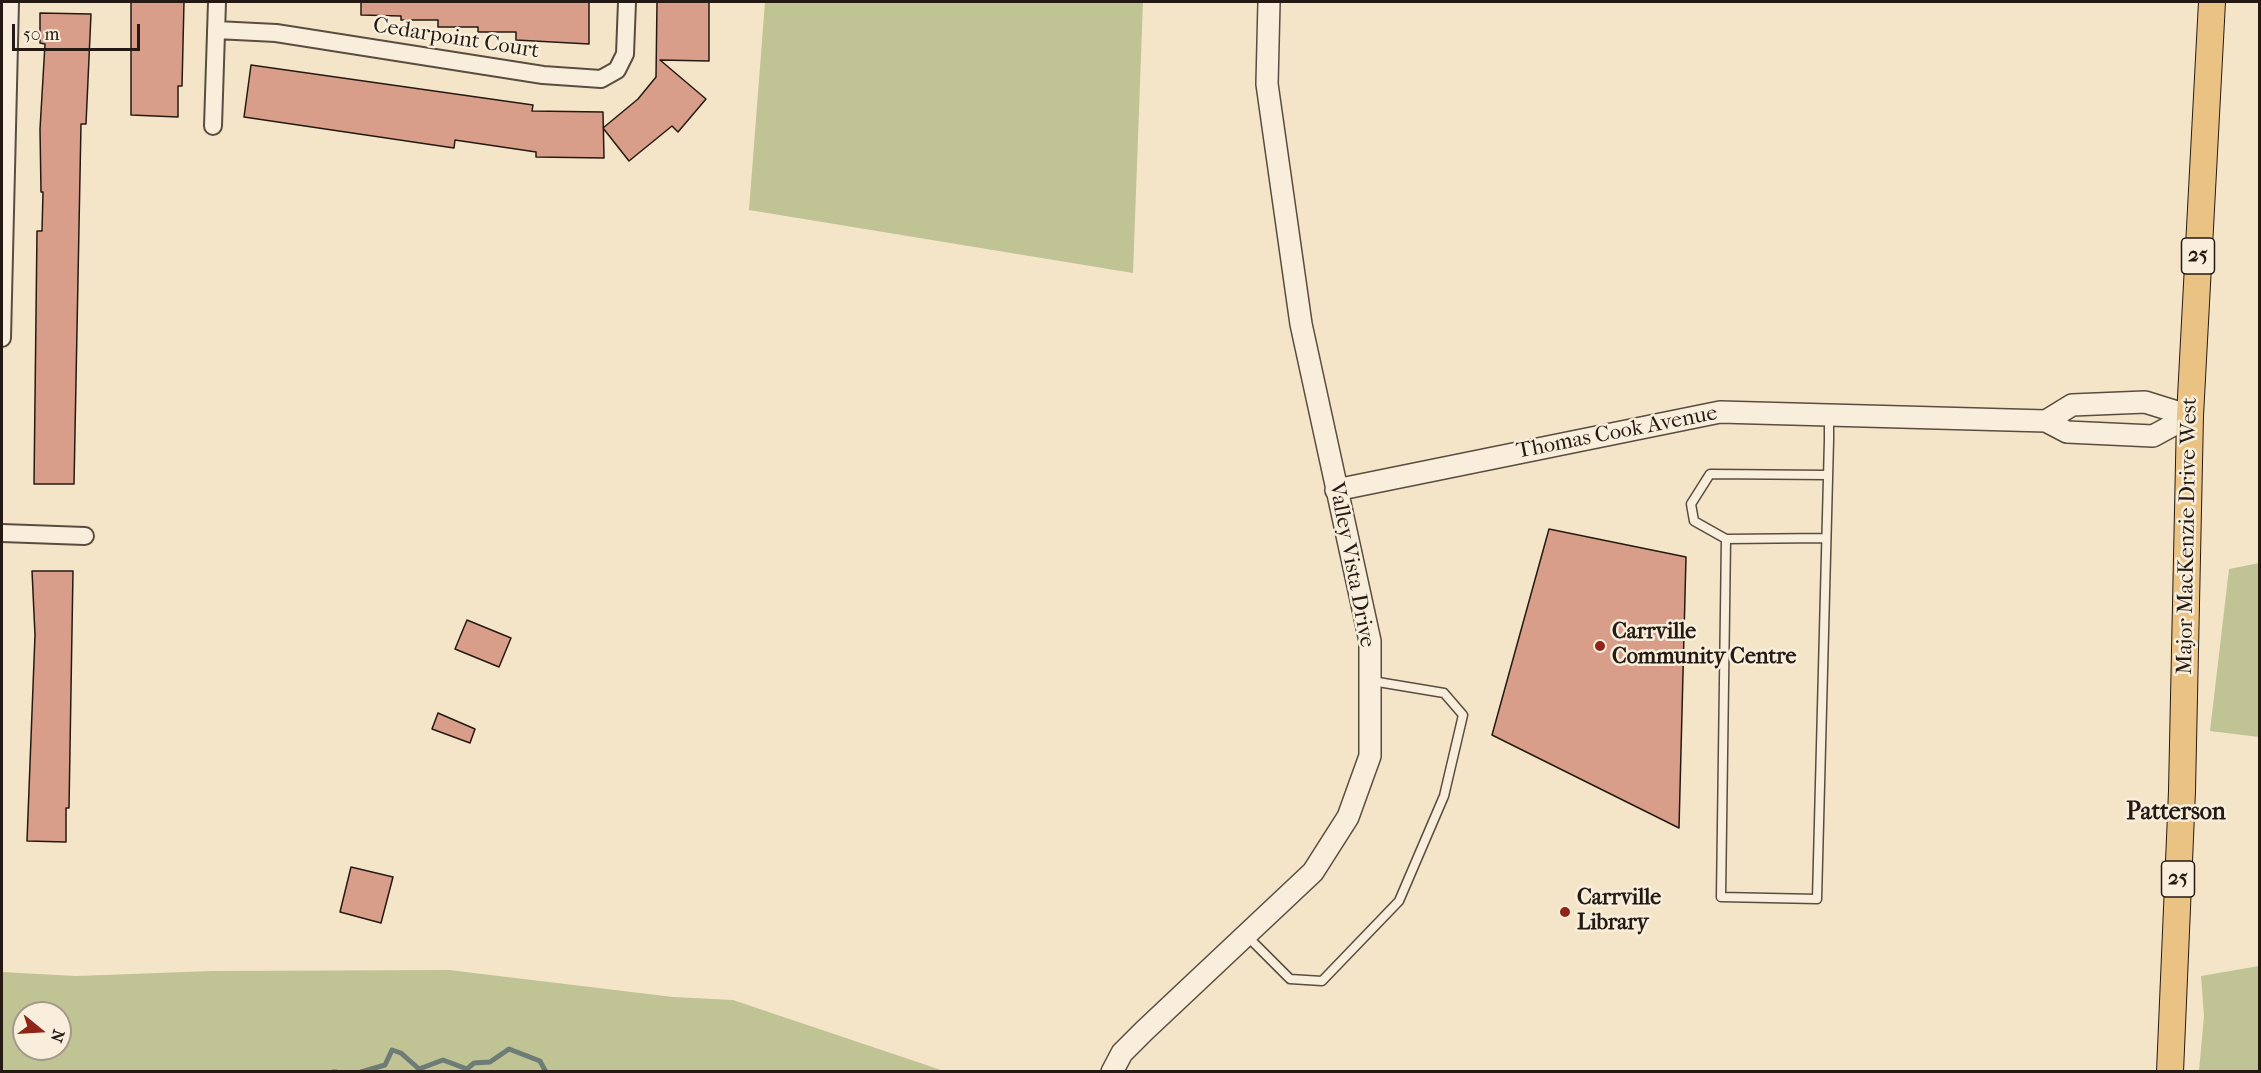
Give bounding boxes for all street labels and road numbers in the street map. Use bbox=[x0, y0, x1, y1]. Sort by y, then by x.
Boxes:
street label: Cedarpoint Court bbox=[371, 13, 541, 65]
road number: 25 bbox=[2182, 238, 2214, 274]
street label: Major MacKenzie Drive West bbox=[2172, 397, 2204, 675]
street label: Thomas Cook Avenue bbox=[1514, 401, 1720, 465]
street label: Valley Vista Drive bbox=[1322, 480, 1380, 650]
road number: 25 bbox=[2162, 861, 2194, 897]

